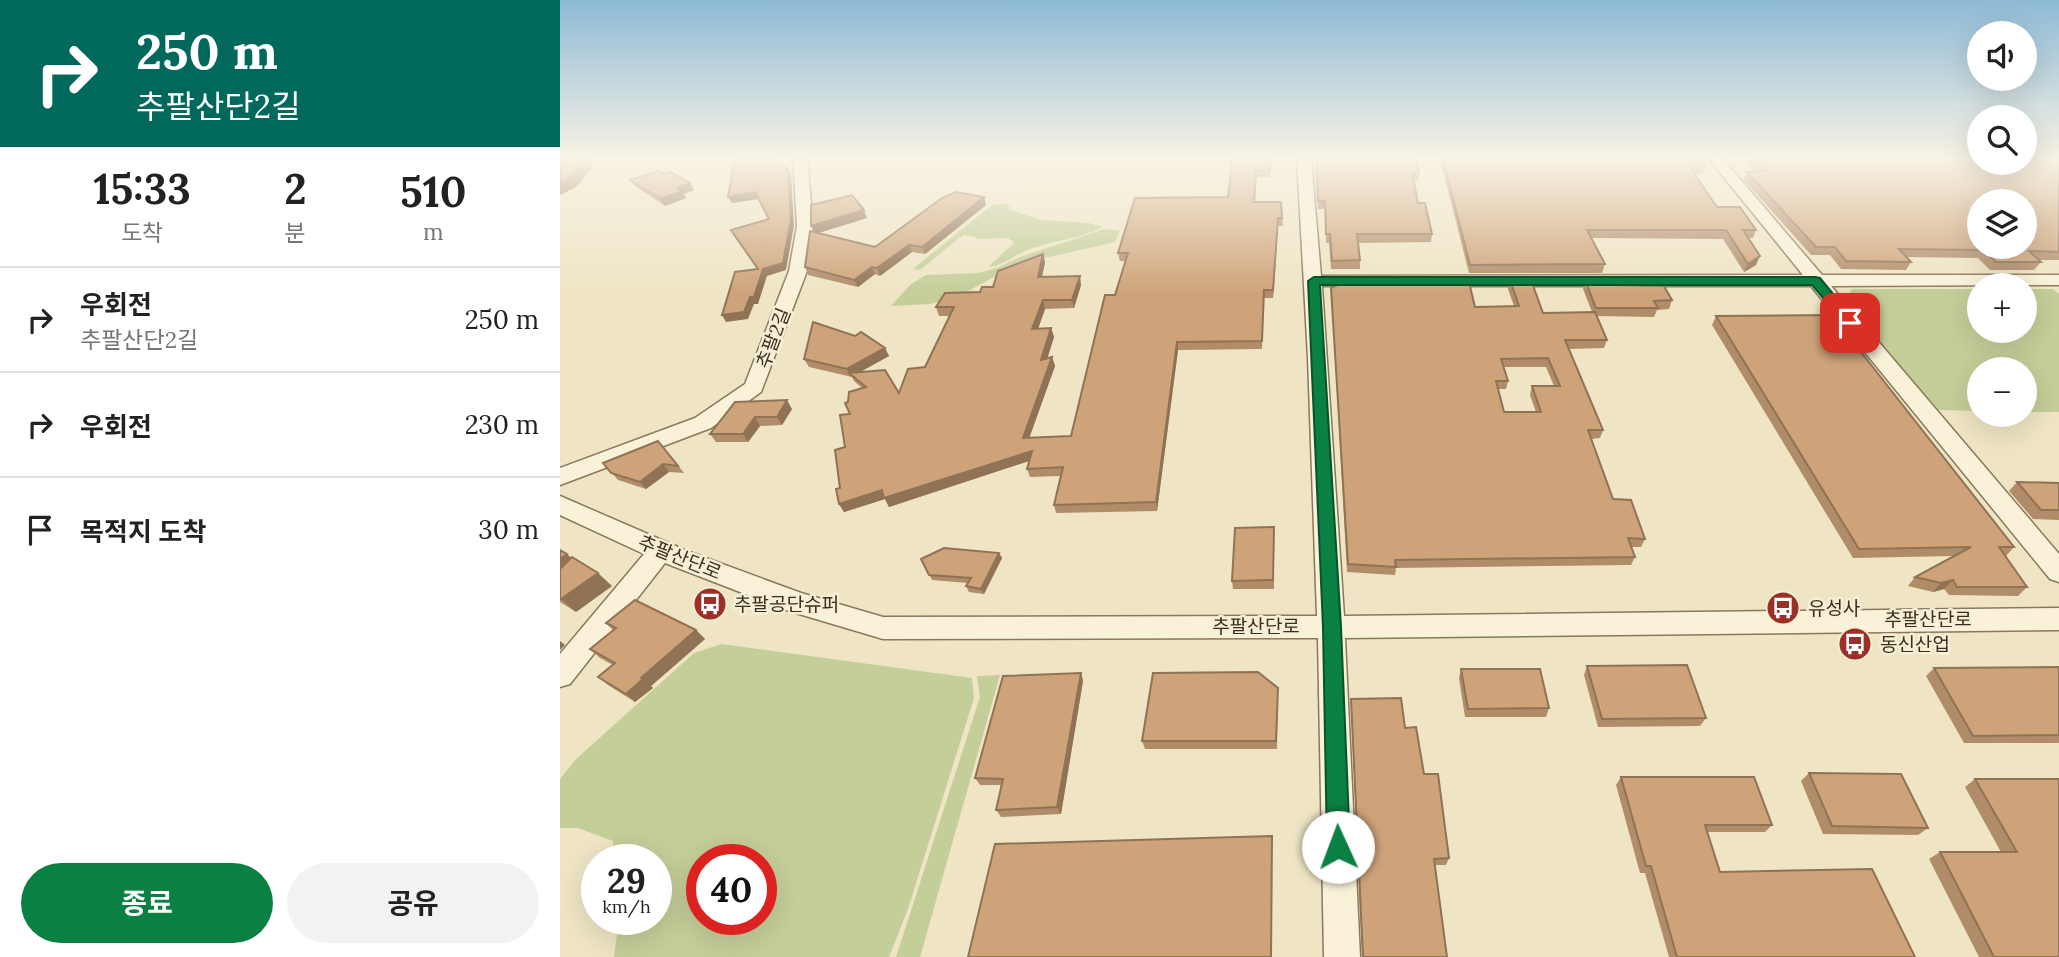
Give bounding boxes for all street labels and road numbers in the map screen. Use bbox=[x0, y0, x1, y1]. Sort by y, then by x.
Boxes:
street label: 추팔2길 bbox=[751, 304, 795, 372]
street label: 추팔산단로 bbox=[635, 530, 725, 584]
street label: 추팔산단로 bbox=[1884, 607, 1972, 631]
street label: 추팔산단로 bbox=[1212, 614, 1300, 638]

